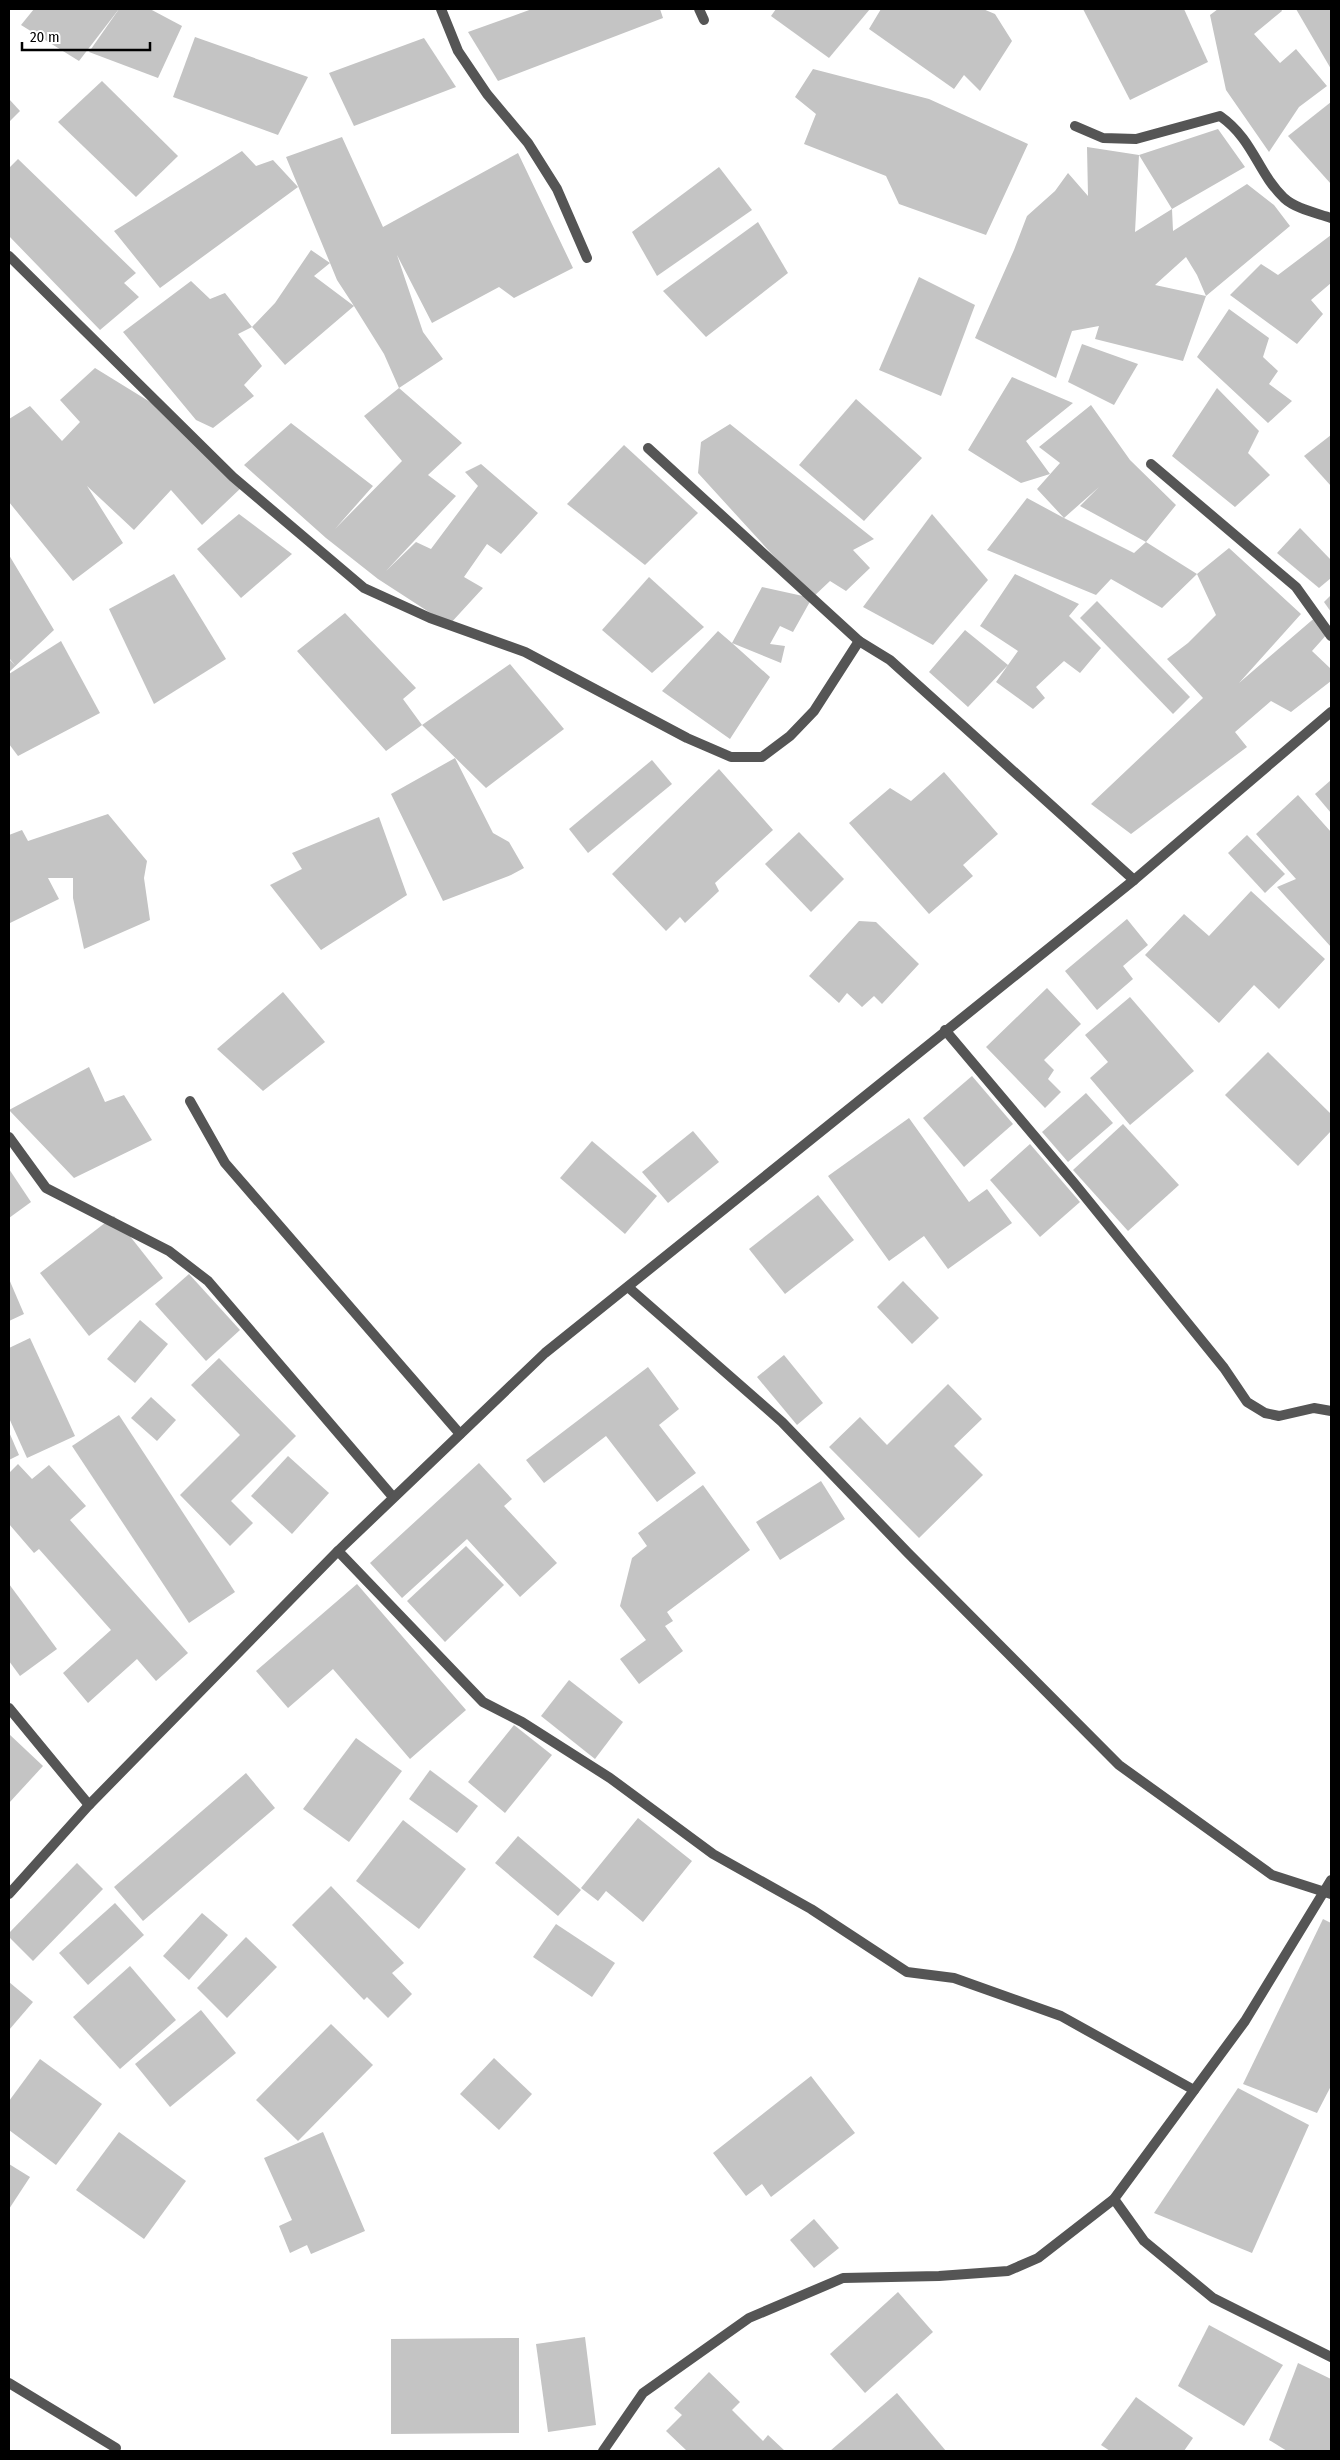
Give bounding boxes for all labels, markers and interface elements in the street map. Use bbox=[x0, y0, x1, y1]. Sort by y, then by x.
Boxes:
scale bar bbox=[22, 20, 150, 52]
text: 20 m bbox=[30, 28, 60, 46]

